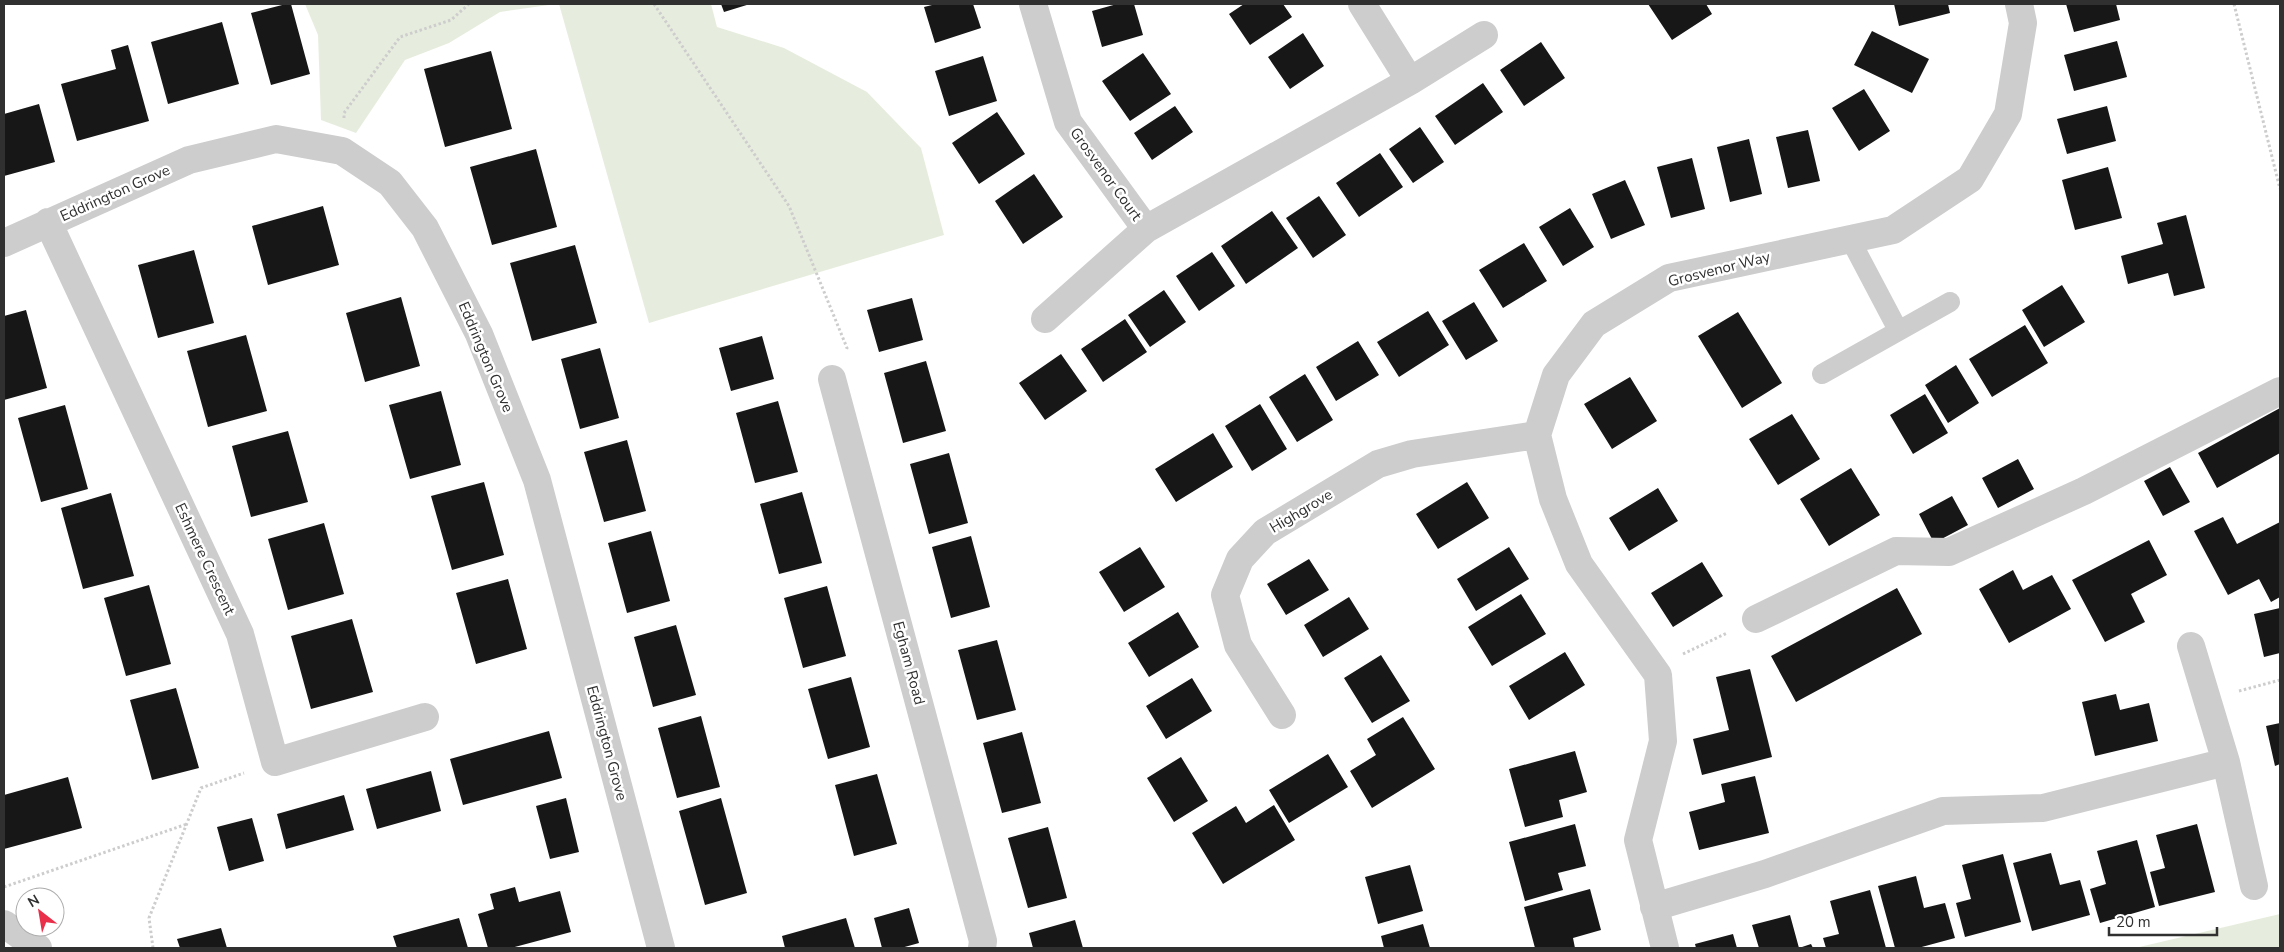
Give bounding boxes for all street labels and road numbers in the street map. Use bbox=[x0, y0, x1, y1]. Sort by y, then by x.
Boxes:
street label: Grosvenor Court bbox=[1065, 123, 1147, 225]
street label: Eddrington Grove bbox=[57, 160, 173, 226]
street label: Grosvenor Way bbox=[1666, 247, 1772, 291]
street label: Eddrington Grove bbox=[454, 299, 518, 415]
street label: Highgrove bbox=[1266, 484, 1336, 538]
street label: Eshmere Crescent bbox=[170, 500, 240, 619]
street label: Egham Road bbox=[888, 619, 930, 707]
street label: Eddrington Grove bbox=[582, 683, 632, 803]

